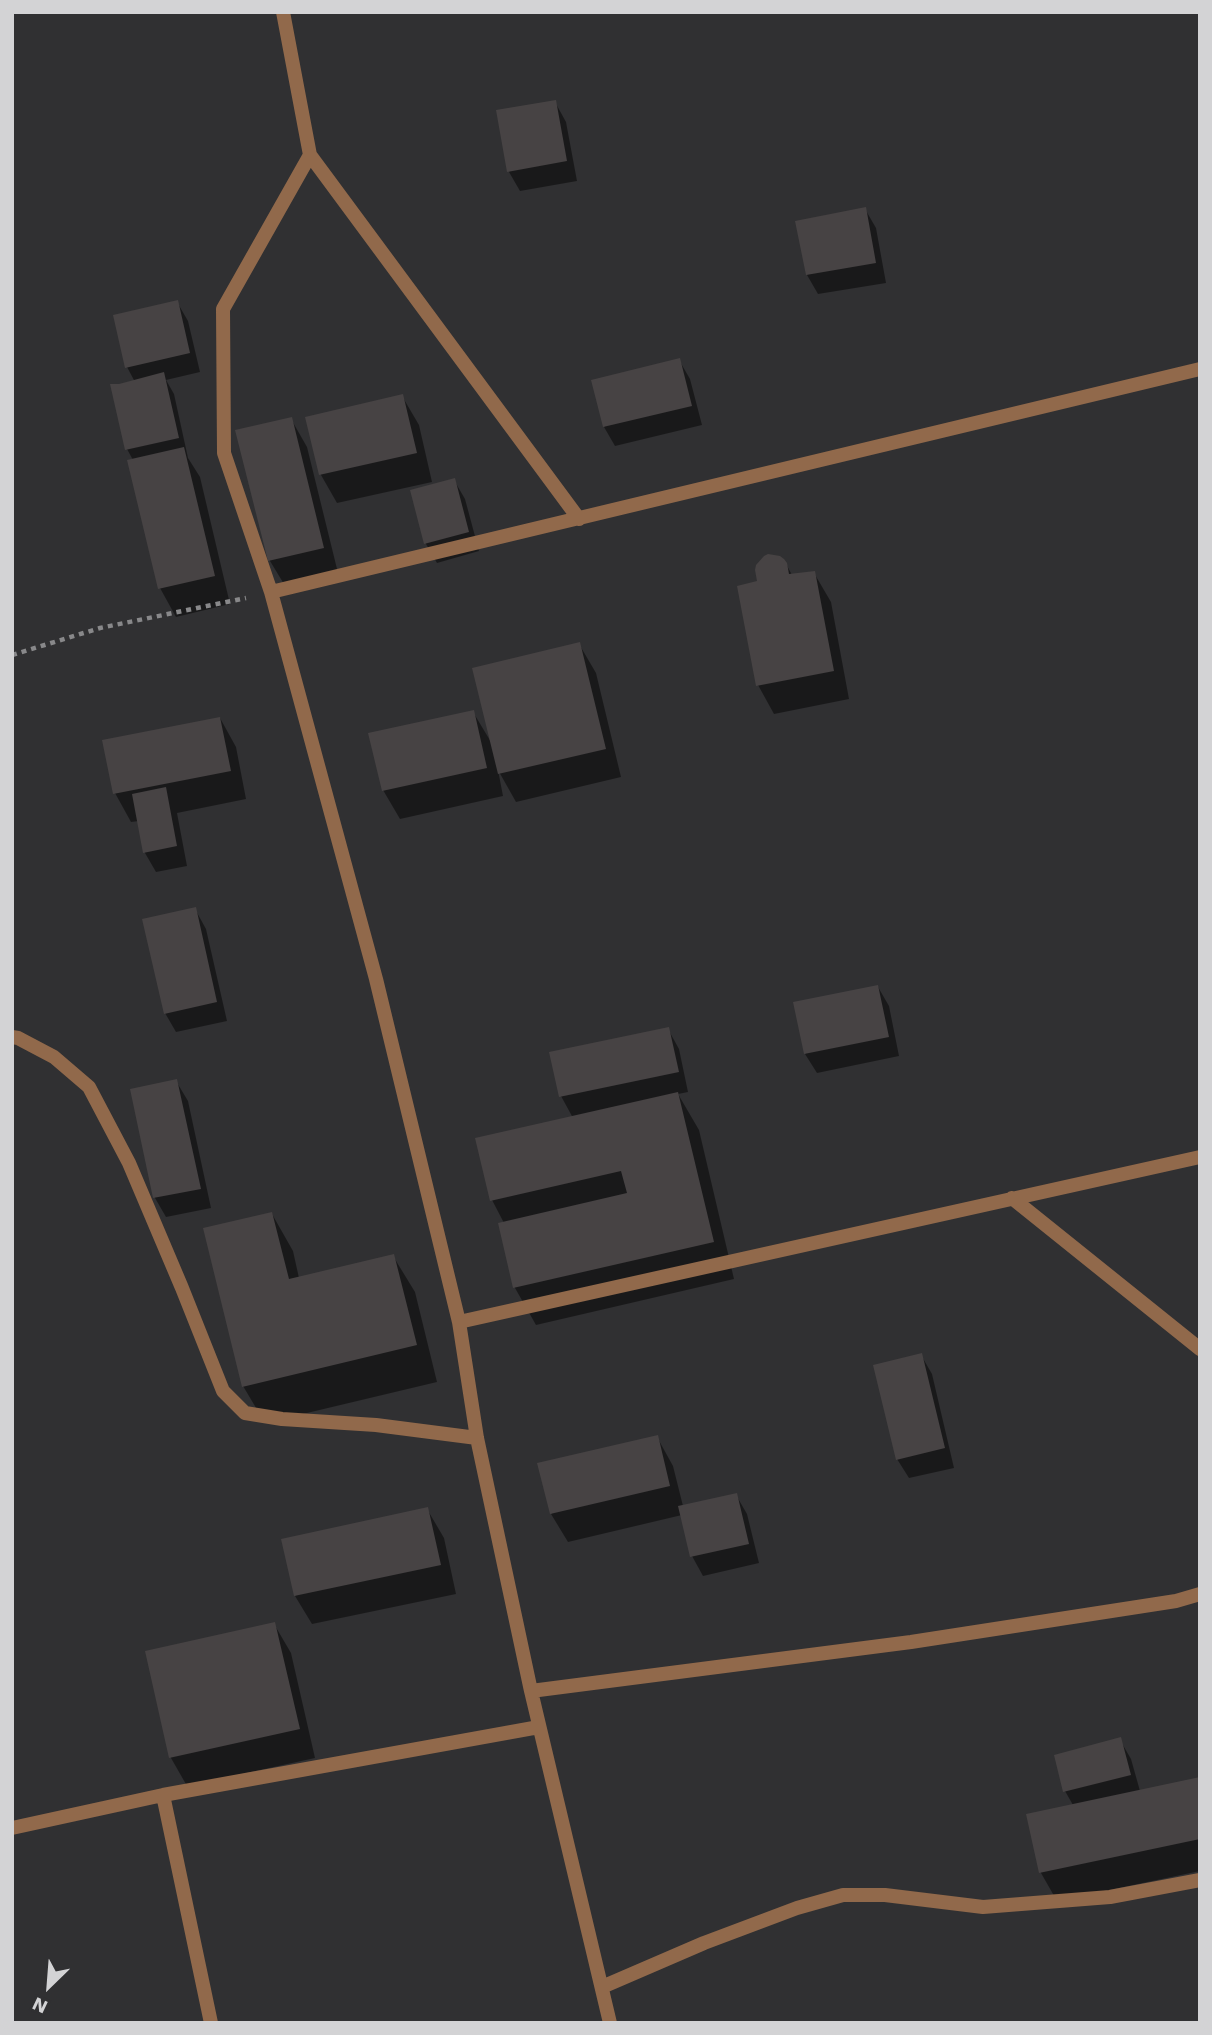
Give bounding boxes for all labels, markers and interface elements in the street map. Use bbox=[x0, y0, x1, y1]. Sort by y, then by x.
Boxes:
north arrow bbox=[14, 1951, 84, 2021]
text: N bbox=[29, 1992, 51, 2019]

